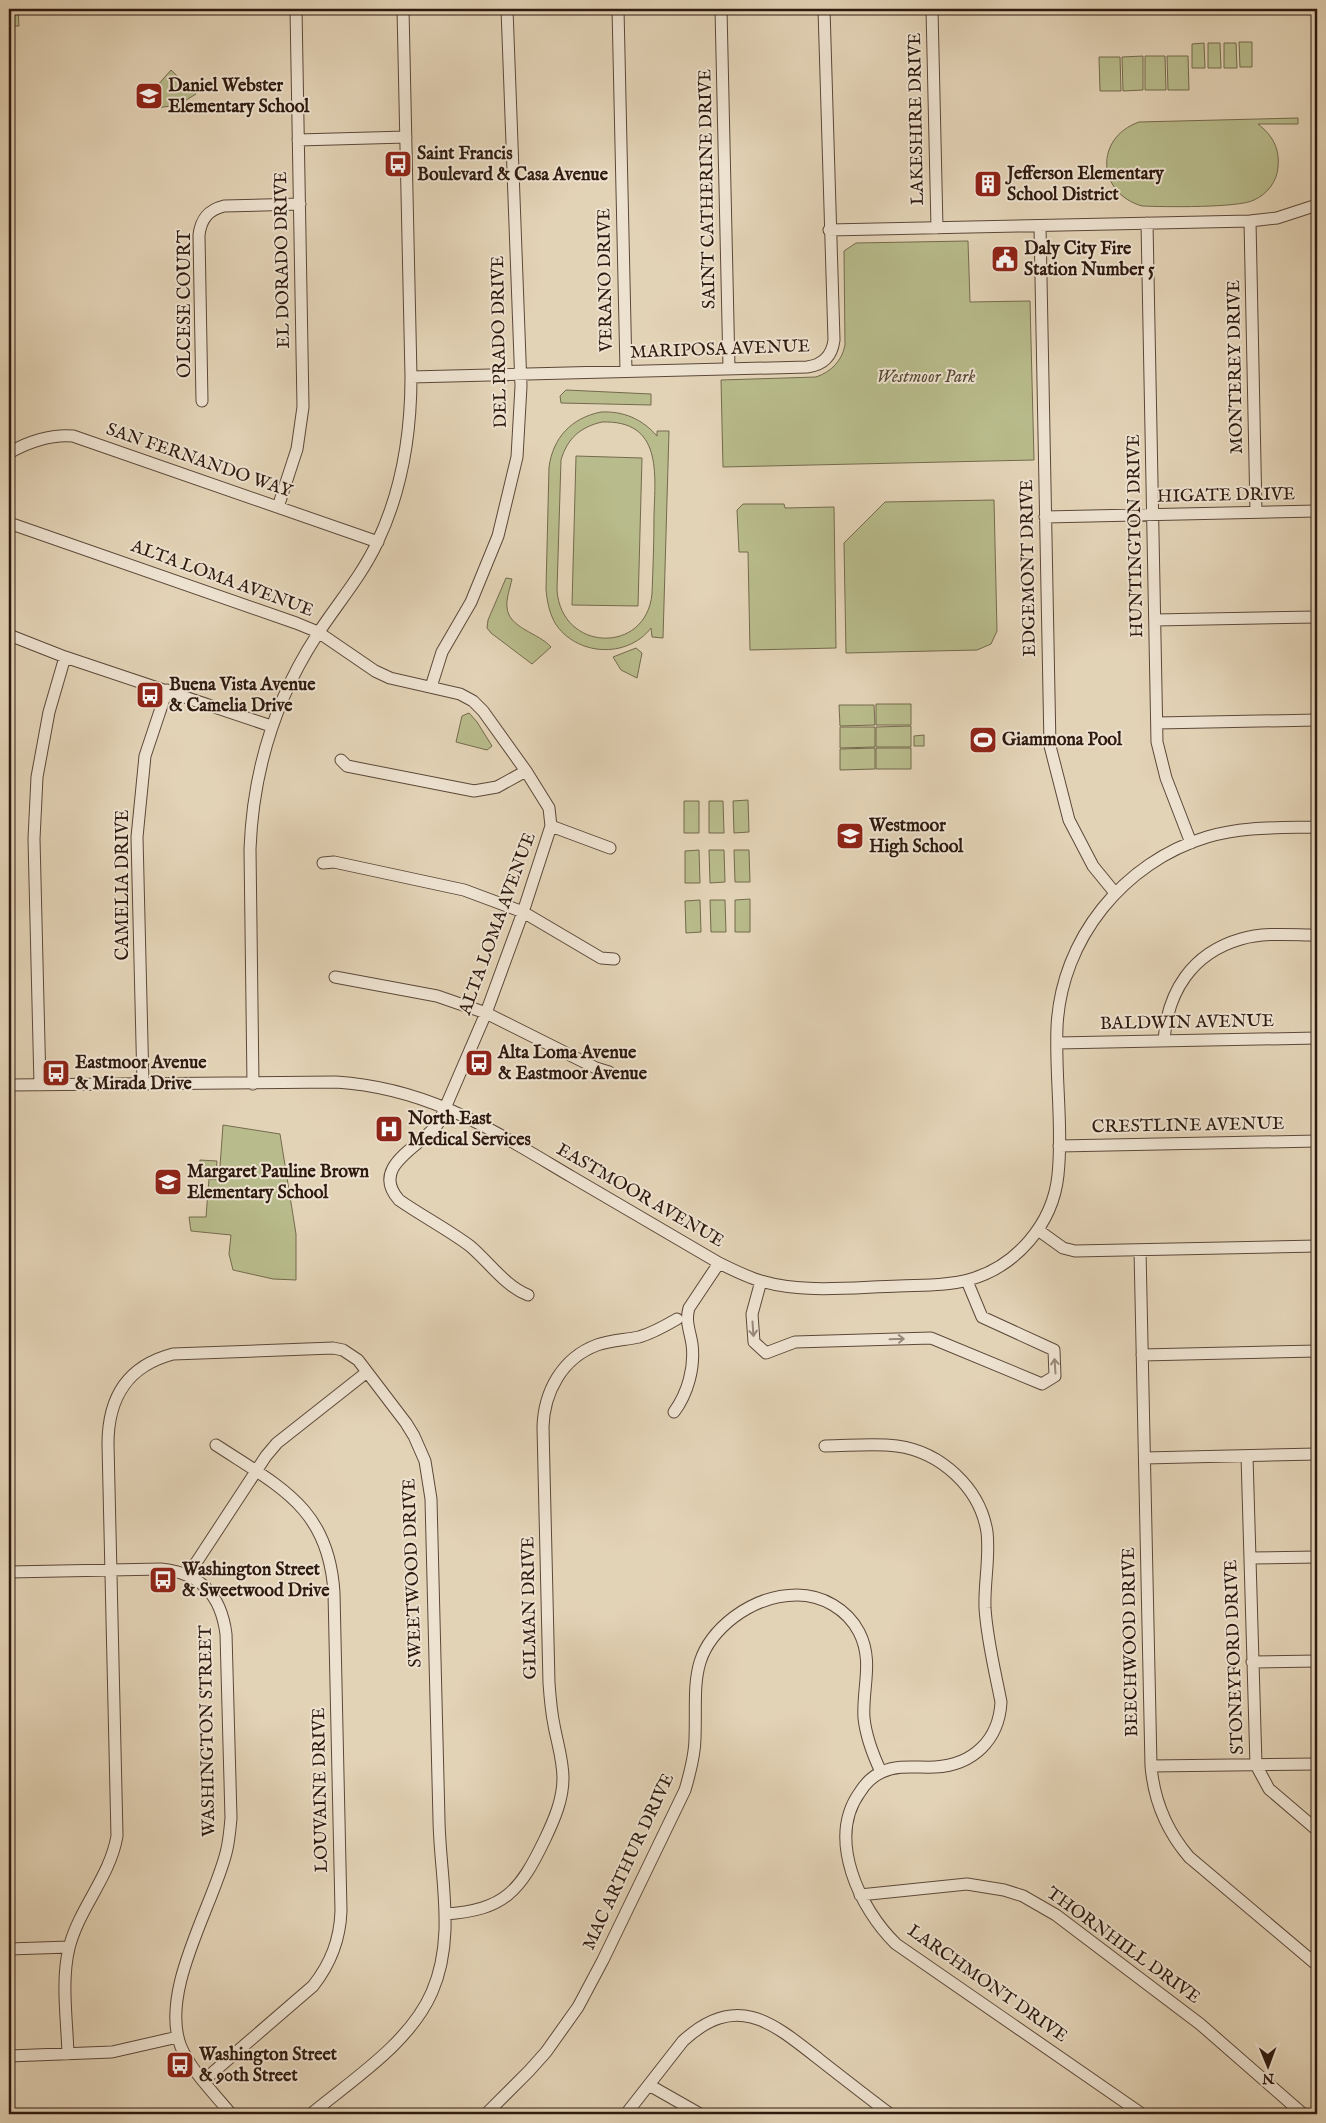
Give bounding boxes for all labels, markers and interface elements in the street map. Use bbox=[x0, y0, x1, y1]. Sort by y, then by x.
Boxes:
street label: LAKESHIRE DRIVE bbox=[904, 32, 930, 206]
street label: SAINT CATHERINE DRIVE bbox=[694, 69, 722, 309]
place label: Daniel Webster Elementary School bbox=[168, 75, 310, 119]
school or university icon: Daniel Webster Elementary School bbox=[134, 81, 164, 111]
place label: Saint Francis Boulevard & Casa Avenue bbox=[417, 143, 609, 187]
bus stop icon: Saint Francis Boulevard & Casa Avenue bbox=[383, 149, 413, 179]
place label: Jefferson Elementary School District bbox=[1005, 163, 1165, 207]
building icon: Jefferson Elementary School District bbox=[973, 169, 1003, 199]
street label: EL DORADO DRIVE bbox=[270, 171, 296, 349]
street label: VERANO DRIVE bbox=[593, 208, 619, 353]
street label: OLCESE COURT bbox=[174, 230, 197, 378]
place label: Daly City Fire Station Number 5 bbox=[1024, 238, 1155, 282]
public building icon: Daly City Fire Station Number 5 bbox=[990, 244, 1020, 274]
street label: DEL PRADO DRIVE bbox=[487, 255, 513, 429]
street label: MONTEREY DRIVE bbox=[1223, 280, 1249, 454]
street label: MARIPOSA AVENUE bbox=[630, 335, 810, 365]
park label: Westmoor Park bbox=[877, 366, 975, 389]
street label: SAN FERNANDO WAY bbox=[103, 418, 296, 504]
street label: HUNTINGTON DRIVE bbox=[1123, 434, 1149, 638]
street label: EDGEMONT DRIVE bbox=[1016, 479, 1042, 657]
street label: HIGATE DRIVE bbox=[1157, 483, 1295, 509]
street label: ALTA LOMA AVENUE bbox=[127, 535, 316, 623]
place label: Buena Vista Avenue & Camelia Drive bbox=[169, 674, 316, 718]
bus stop icon: Buena Vista Avenue & Camelia Drive bbox=[135, 680, 165, 710]
sports icon: Giammona Pool bbox=[968, 725, 998, 755]
place label: Giammona Pool bbox=[1002, 729, 1123, 752]
street label: CAMELIA DRIVE bbox=[112, 810, 135, 960]
place label: Westmoor High School bbox=[868, 815, 964, 859]
school or university icon: Westmoor High School bbox=[835, 821, 865, 851]
street label: ALTA LOMA AVENUE bbox=[454, 830, 542, 1019]
street label: BALDWIN AVENUE bbox=[1100, 1010, 1274, 1036]
place label: Alta Loma Avenue & Eastmoor Avenue bbox=[497, 1042, 648, 1086]
bus stop icon: Alta Loma Avenue & Eastmoor Avenue bbox=[464, 1048, 494, 1078]
place label: Eastmoor Avenue & Mirada Drive bbox=[75, 1052, 207, 1096]
bus stop icon: Eastmoor Avenue & Mirada Drive bbox=[41, 1058, 71, 1088]
place label: North East Medical Services bbox=[407, 1108, 532, 1152]
street label: CRESTLINE AVENUE bbox=[1091, 1113, 1285, 1139]
hospital icon: North East Medical Services bbox=[374, 1114, 404, 1144]
street label: EASTMOOR AVENUE bbox=[552, 1139, 728, 1253]
place label: Margaret Pauline Brown Elementary School bbox=[187, 1161, 370, 1205]
school or university icon: Margaret Pauline Brown Elementary School bbox=[153, 1167, 183, 1197]
one-way arrow bbox=[748, 1321, 757, 1337]
one-way arrow bbox=[889, 1334, 905, 1343]
one-way arrow bbox=[1050, 1358, 1059, 1374]
street label: SWEETWOOD DRIVE bbox=[398, 1478, 428, 1668]
street label: GILMAN DRIVE bbox=[517, 1536, 543, 1680]
street label: BEECHWOOD DRIVE bbox=[1118, 1547, 1144, 1737]
place label: Washington Street & Sweetwood Drive bbox=[181, 1559, 330, 1603]
street label: STONEYFORD DRIVE bbox=[1220, 1559, 1250, 1755]
bus stop icon: Washington Street & Sweetwood Drive bbox=[148, 1565, 178, 1595]
street label: WASHINGTON STREET bbox=[195, 1625, 221, 1837]
street label: LOUVAINE DRIVE bbox=[308, 1707, 334, 1873]
street label: MAC ARTHUR DRIVE bbox=[578, 1770, 680, 1954]
street label: THORNHILL DRIVE bbox=[1041, 1882, 1205, 2010]
street label: LARCHMONT DRIVE bbox=[902, 1920, 1072, 2048]
north arrow bbox=[1244, 2040, 1294, 2090]
place label: Washington Street & 90th Street bbox=[198, 2044, 338, 2088]
bus stop icon: Washington Street & 90th Street bbox=[165, 2050, 195, 2080]
text: N bbox=[1262, 2069, 1275, 2087]

